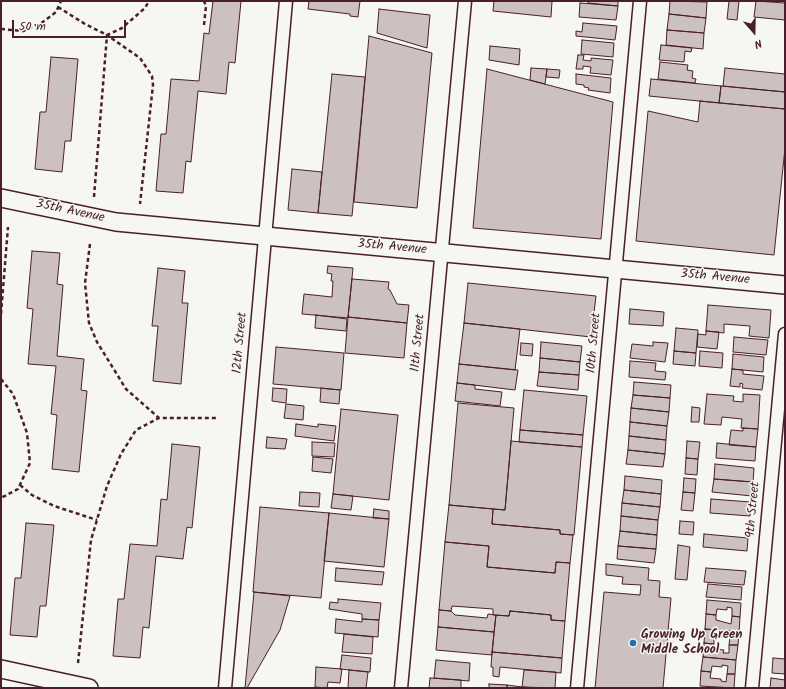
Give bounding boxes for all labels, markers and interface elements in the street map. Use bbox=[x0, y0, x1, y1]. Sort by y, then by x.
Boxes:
scale bar bbox=[14, 12, 128, 38]
north arrow bbox=[734, 12, 774, 52]
text: 50 m bbox=[19, 17, 46, 36]
text: N bbox=[752, 34, 764, 53]
street label: 35th Avenue bbox=[34, 197, 106, 227]
street label: 35th Avenue bbox=[357, 237, 427, 259]
street label: 35th Avenue bbox=[680, 267, 750, 289]
street label: 12th Street bbox=[231, 312, 251, 374]
street label: 10th Street bbox=[585, 312, 605, 374]
street label: 11th Street bbox=[409, 313, 429, 373]
street label: 9th Street bbox=[744, 481, 764, 539]
place label: Growing Up Green Middle School bbox=[641, 628, 743, 659]
marker: Growing Up Green Middle School bbox=[628, 638, 638, 648]

